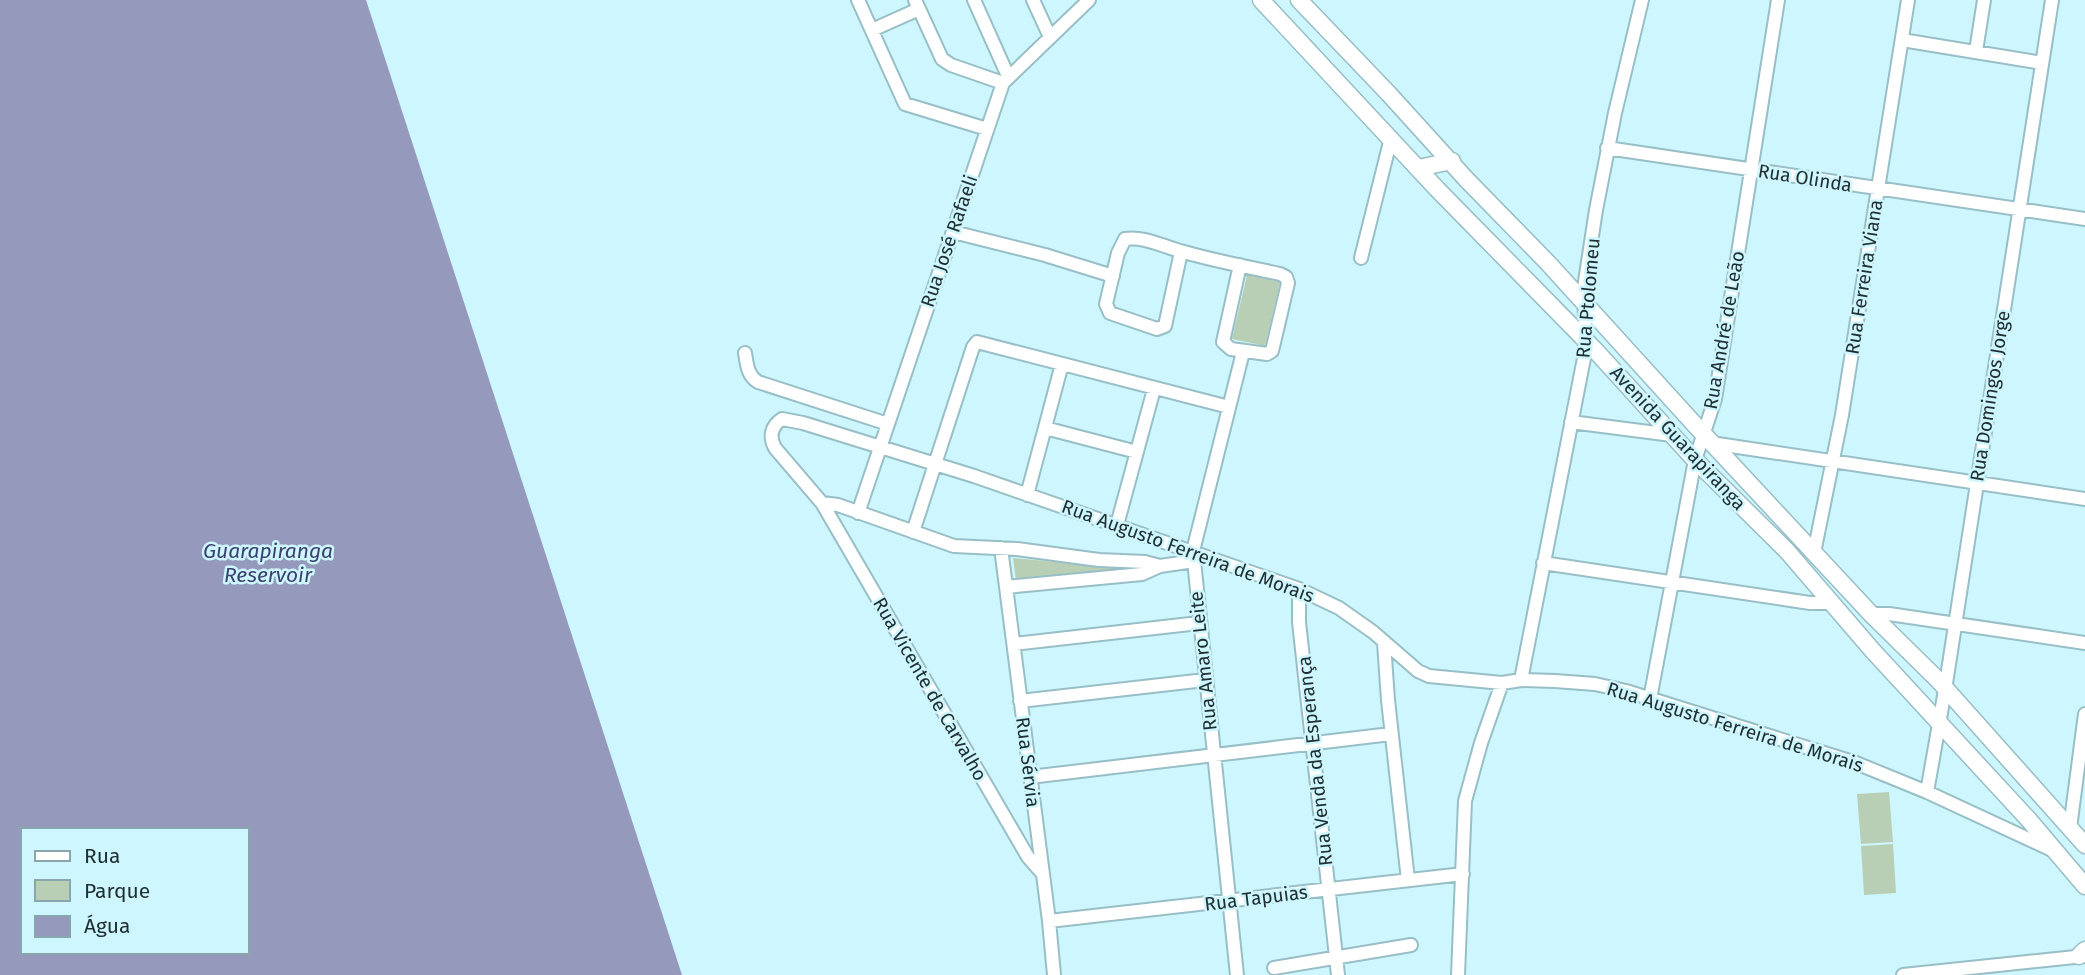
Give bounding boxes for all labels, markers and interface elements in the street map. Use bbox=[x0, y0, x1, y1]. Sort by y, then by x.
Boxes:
street label: Rua Olinda bbox=[1756, 159, 1854, 197]
street label: Rua José Rafaeli bbox=[916, 172, 982, 310]
street label: Rua Ferreira Viana bbox=[1840, 198, 1888, 356]
street label: Rua Ptolomeu bbox=[1571, 237, 1605, 359]
street label: Rua André de Leão bbox=[1699, 249, 1749, 411]
street label: Rua Domingos Jorge bbox=[1965, 309, 2015, 483]
street label: Avenida Guarapiranga bbox=[1605, 361, 1751, 515]
street label: Rua Augusto Ferreira de Morais bbox=[1059, 495, 1317, 607]
water label: Guarapiranga Reservoir bbox=[203, 538, 333, 588]
street label: Rua Amaro Leite bbox=[1184, 590, 1222, 732]
street label: Rua Vicente de Carvalho bbox=[868, 593, 992, 785]
street label: Rua Venda da Esperança bbox=[1293, 655, 1337, 867]
street label: Rua Augusto Ferreira de Morais bbox=[1604, 677, 1866, 777]
street label: Rua Sérvia bbox=[1011, 715, 1045, 809]
legend bbox=[21, 828, 248, 954]
text: Rua bbox=[84, 843, 120, 869]
text: Parque bbox=[84, 878, 150, 904]
street label: Rua Tapuias bbox=[1203, 880, 1309, 916]
text: Água bbox=[84, 913, 130, 939]

